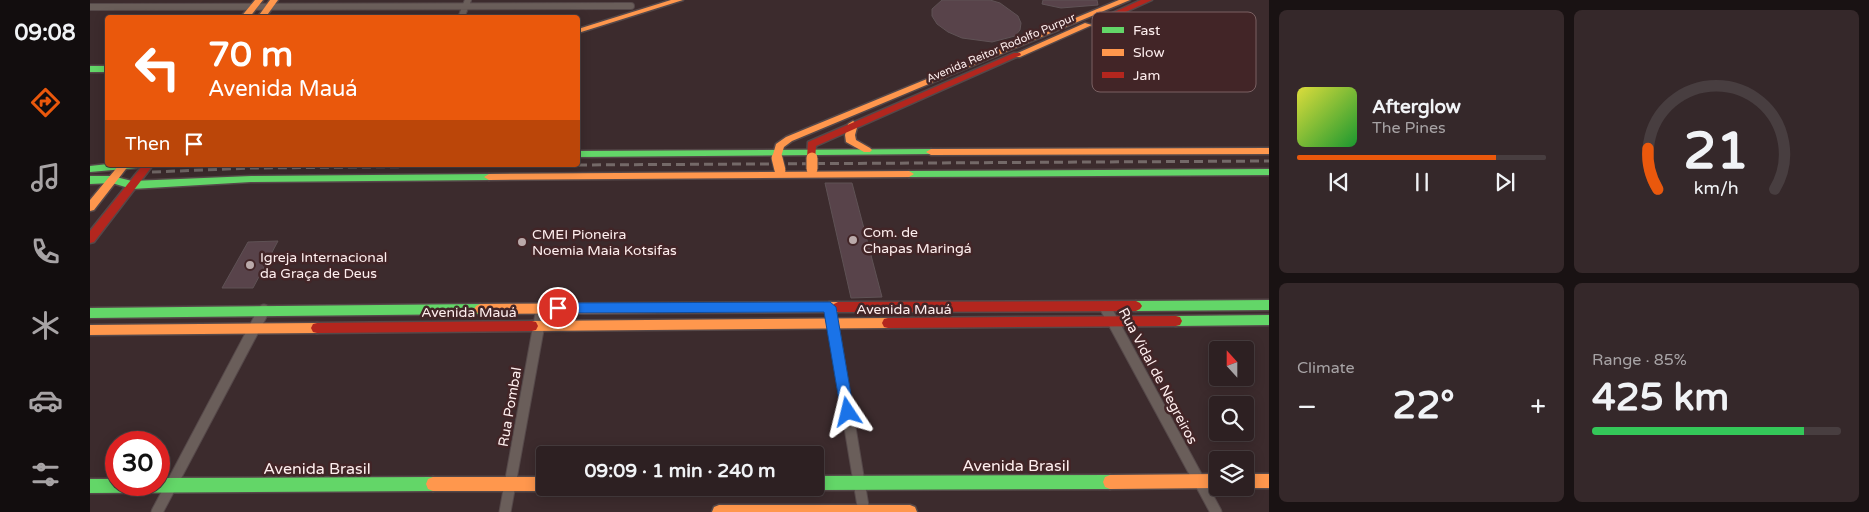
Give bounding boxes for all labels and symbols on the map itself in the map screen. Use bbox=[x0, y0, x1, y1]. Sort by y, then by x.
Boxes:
street label: Avenida Reitor Rodolfo Purpur bbox=[925, 10, 1078, 85]
legend bbox=[1092, 12, 1256, 92]
text: Fast bbox=[1133, 22, 1161, 39]
text: Slow bbox=[1133, 44, 1165, 61]
text: Jam bbox=[1133, 67, 1160, 84]
place label: Com. de Chapas Maringá bbox=[863, 224, 972, 257]
place label: CMEI Pioneira Noemia Maia Kotsifas bbox=[532, 226, 677, 259]
marker: Com. de Chapas Maringá bbox=[847, 234, 859, 246]
marker: CMEI Pioneira Noemia Maia Kotsifas bbox=[516, 236, 528, 248]
place label: Igreja Internacional da Graça de Deus bbox=[260, 249, 387, 282]
marker: Igreja Internacional da Graça de Deus bbox=[244, 259, 256, 271]
pin bbox=[537, 287, 579, 329]
street label: Avenida Mauá bbox=[856, 301, 952, 318]
street label: Avenida Mauá bbox=[421, 304, 517, 321]
street label: Rua Vidal de Negreiros bbox=[1115, 305, 1201, 447]
north arrow bbox=[1209, 341, 1254, 386]
street label: Rua Pombal bbox=[495, 366, 525, 448]
position arrow bbox=[821, 385, 873, 437]
speed limit sign: 30 bbox=[105, 431, 170, 496]
street label: Avenida Brasil bbox=[962, 456, 1070, 476]
street label: Avenida Brasil bbox=[263, 459, 371, 479]

